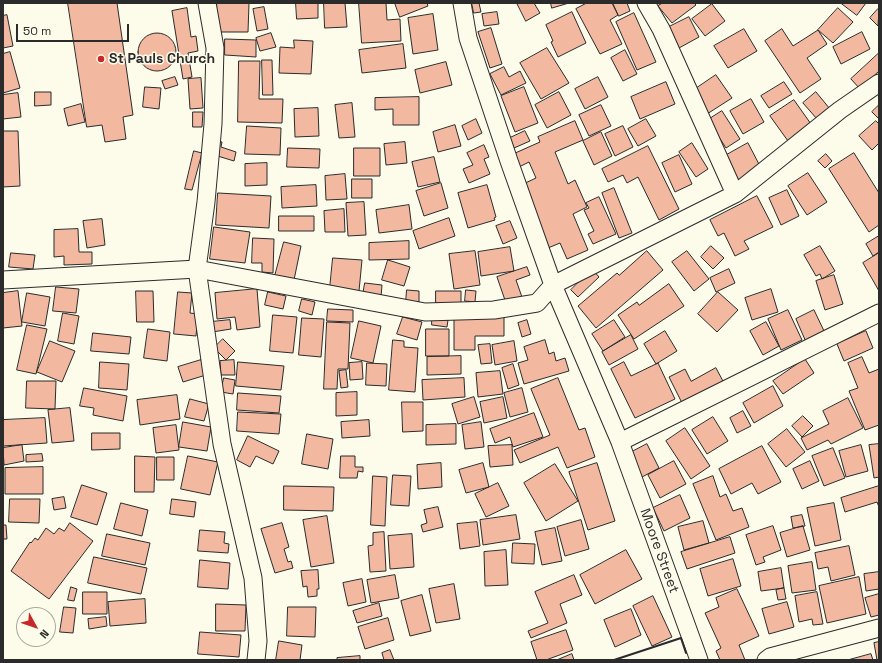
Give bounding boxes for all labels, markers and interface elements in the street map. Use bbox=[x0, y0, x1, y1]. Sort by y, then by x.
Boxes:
scale bar bbox=[18, 16, 131, 42]
text: 50 m bbox=[23, 23, 51, 39]
place label: St Pauls Church bbox=[109, 51, 215, 67]
marker: St Pauls Church bbox=[96, 54, 106, 64]
street label: Moore Street bbox=[636, 506, 682, 596]
north arrow bbox=[16, 607, 56, 647]
text: N bbox=[37, 627, 52, 641]

